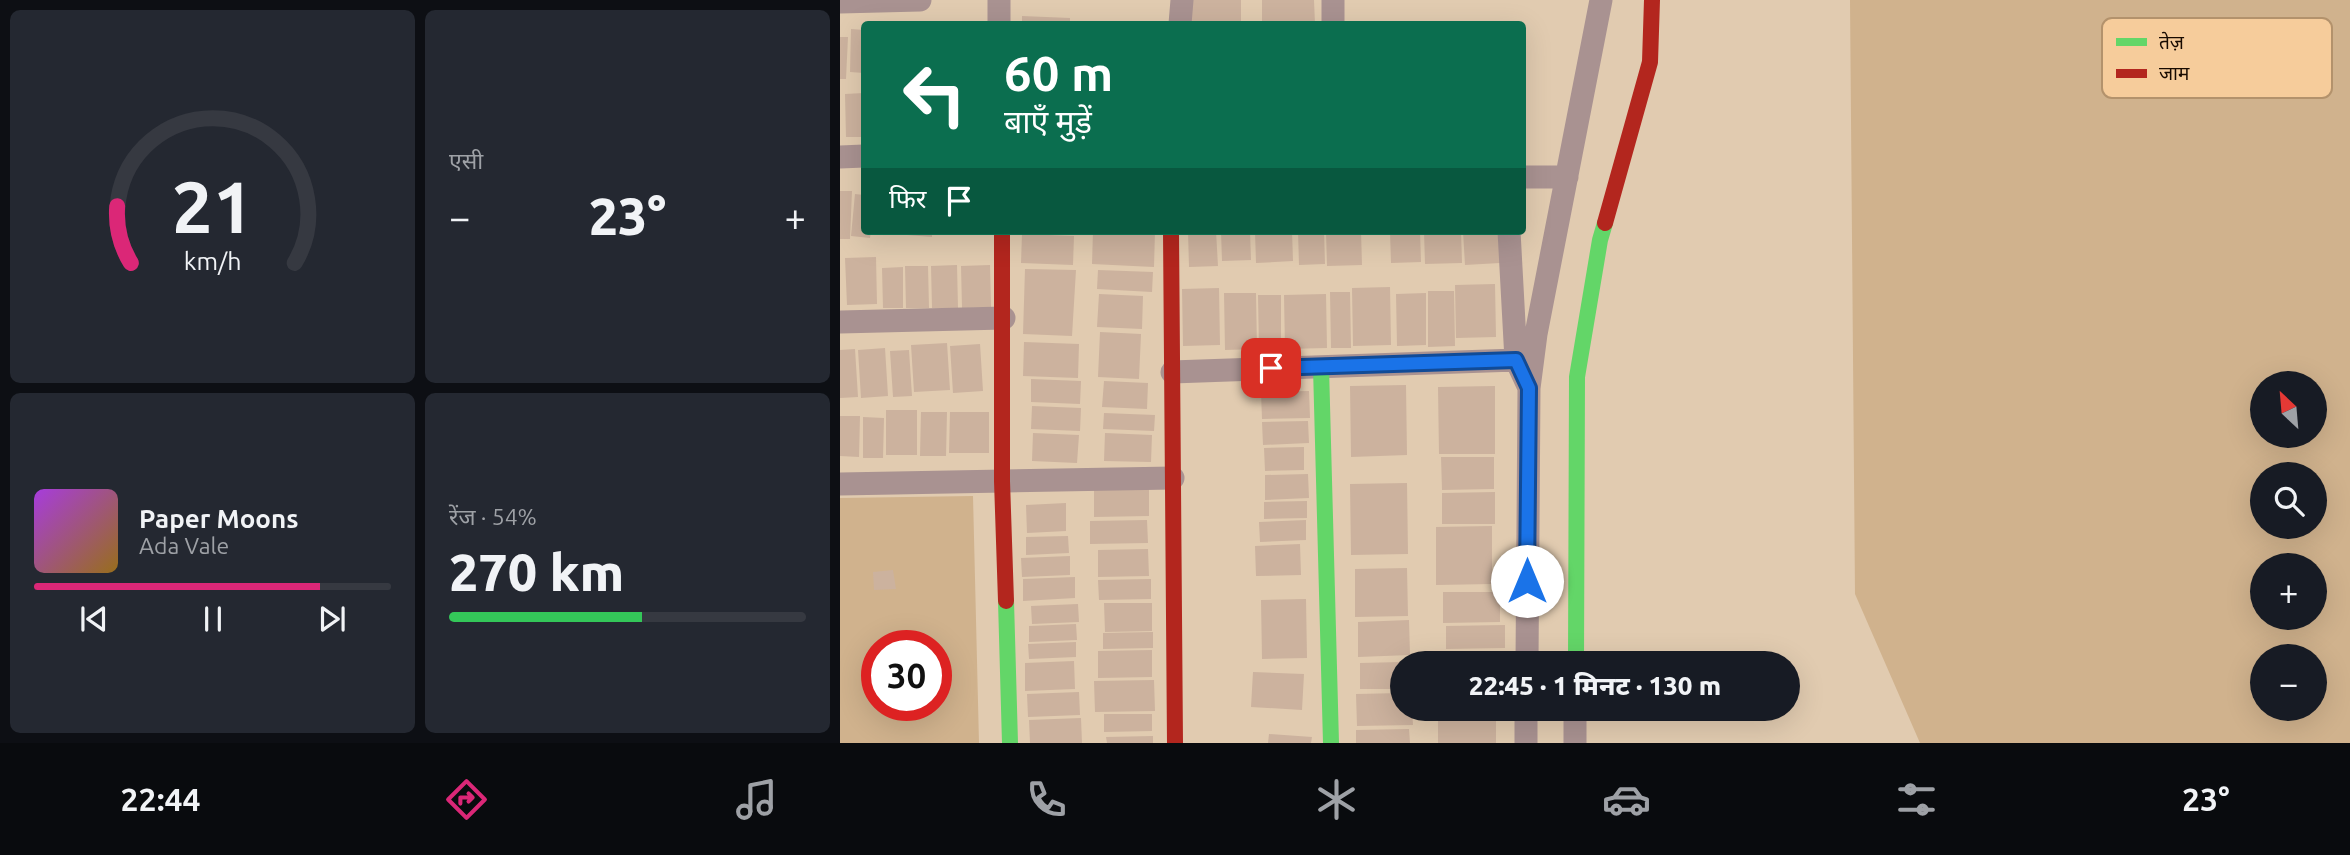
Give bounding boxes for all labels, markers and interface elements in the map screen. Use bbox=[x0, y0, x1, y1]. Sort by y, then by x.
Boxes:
legend bbox=[2102, 18, 2332, 98]
text: तेज़ bbox=[2159, 31, 2185, 53]
text: 60 m bbox=[1004, 45, 1113, 100]
icon: left bbox=[889, 49, 980, 140]
text: जाम bbox=[2159, 62, 2190, 84]
text: बाएँ मुड़ें bbox=[1004, 103, 1092, 139]
text: एसी bbox=[449, 148, 483, 173]
text: 21 bbox=[171, 165, 254, 247]
icon: arrive bbox=[940, 182, 978, 220]
text: फिर bbox=[889, 184, 926, 213]
text: 23° bbox=[589, 187, 666, 245]
text: − bbox=[449, 196, 470, 238]
text: + bbox=[785, 196, 806, 238]
text: km/h bbox=[184, 246, 241, 274]
pin bbox=[1241, 338, 1301, 398]
icon: arrive bbox=[1252, 349, 1290, 387]
north arrow bbox=[2250, 371, 2328, 448]
map controls bbox=[2250, 371, 2327, 721]
button: search bbox=[2250, 462, 2327, 539]
text: Paper Moons bbox=[139, 504, 298, 533]
text: रेंज · 54% bbox=[449, 504, 537, 529]
text: Ada Vale bbox=[139, 533, 229, 558]
text: 270 km bbox=[449, 543, 624, 601]
position arrow bbox=[1490, 544, 1564, 618]
button: + bbox=[2250, 553, 2327, 630]
icon: previous bbox=[75, 600, 113, 638]
icon: pause bbox=[194, 600, 232, 638]
icon: next bbox=[313, 600, 351, 638]
speed limit sign: 30 bbox=[861, 630, 952, 721]
button: − bbox=[2250, 644, 2327, 721]
text: 22:45 · 1 मिनट · 130 m bbox=[1469, 671, 1721, 700]
icon: directions bbox=[442, 775, 491, 824]
icon: music bbox=[732, 775, 781, 824]
icon: phone bbox=[1022, 775, 1071, 824]
icon: climate bbox=[1312, 775, 1361, 824]
icon: car bbox=[1602, 775, 1651, 824]
icon: filters bbox=[1892, 775, 1941, 824]
text: 22:44 bbox=[121, 781, 201, 817]
text: 23° bbox=[2182, 781, 2229, 817]

